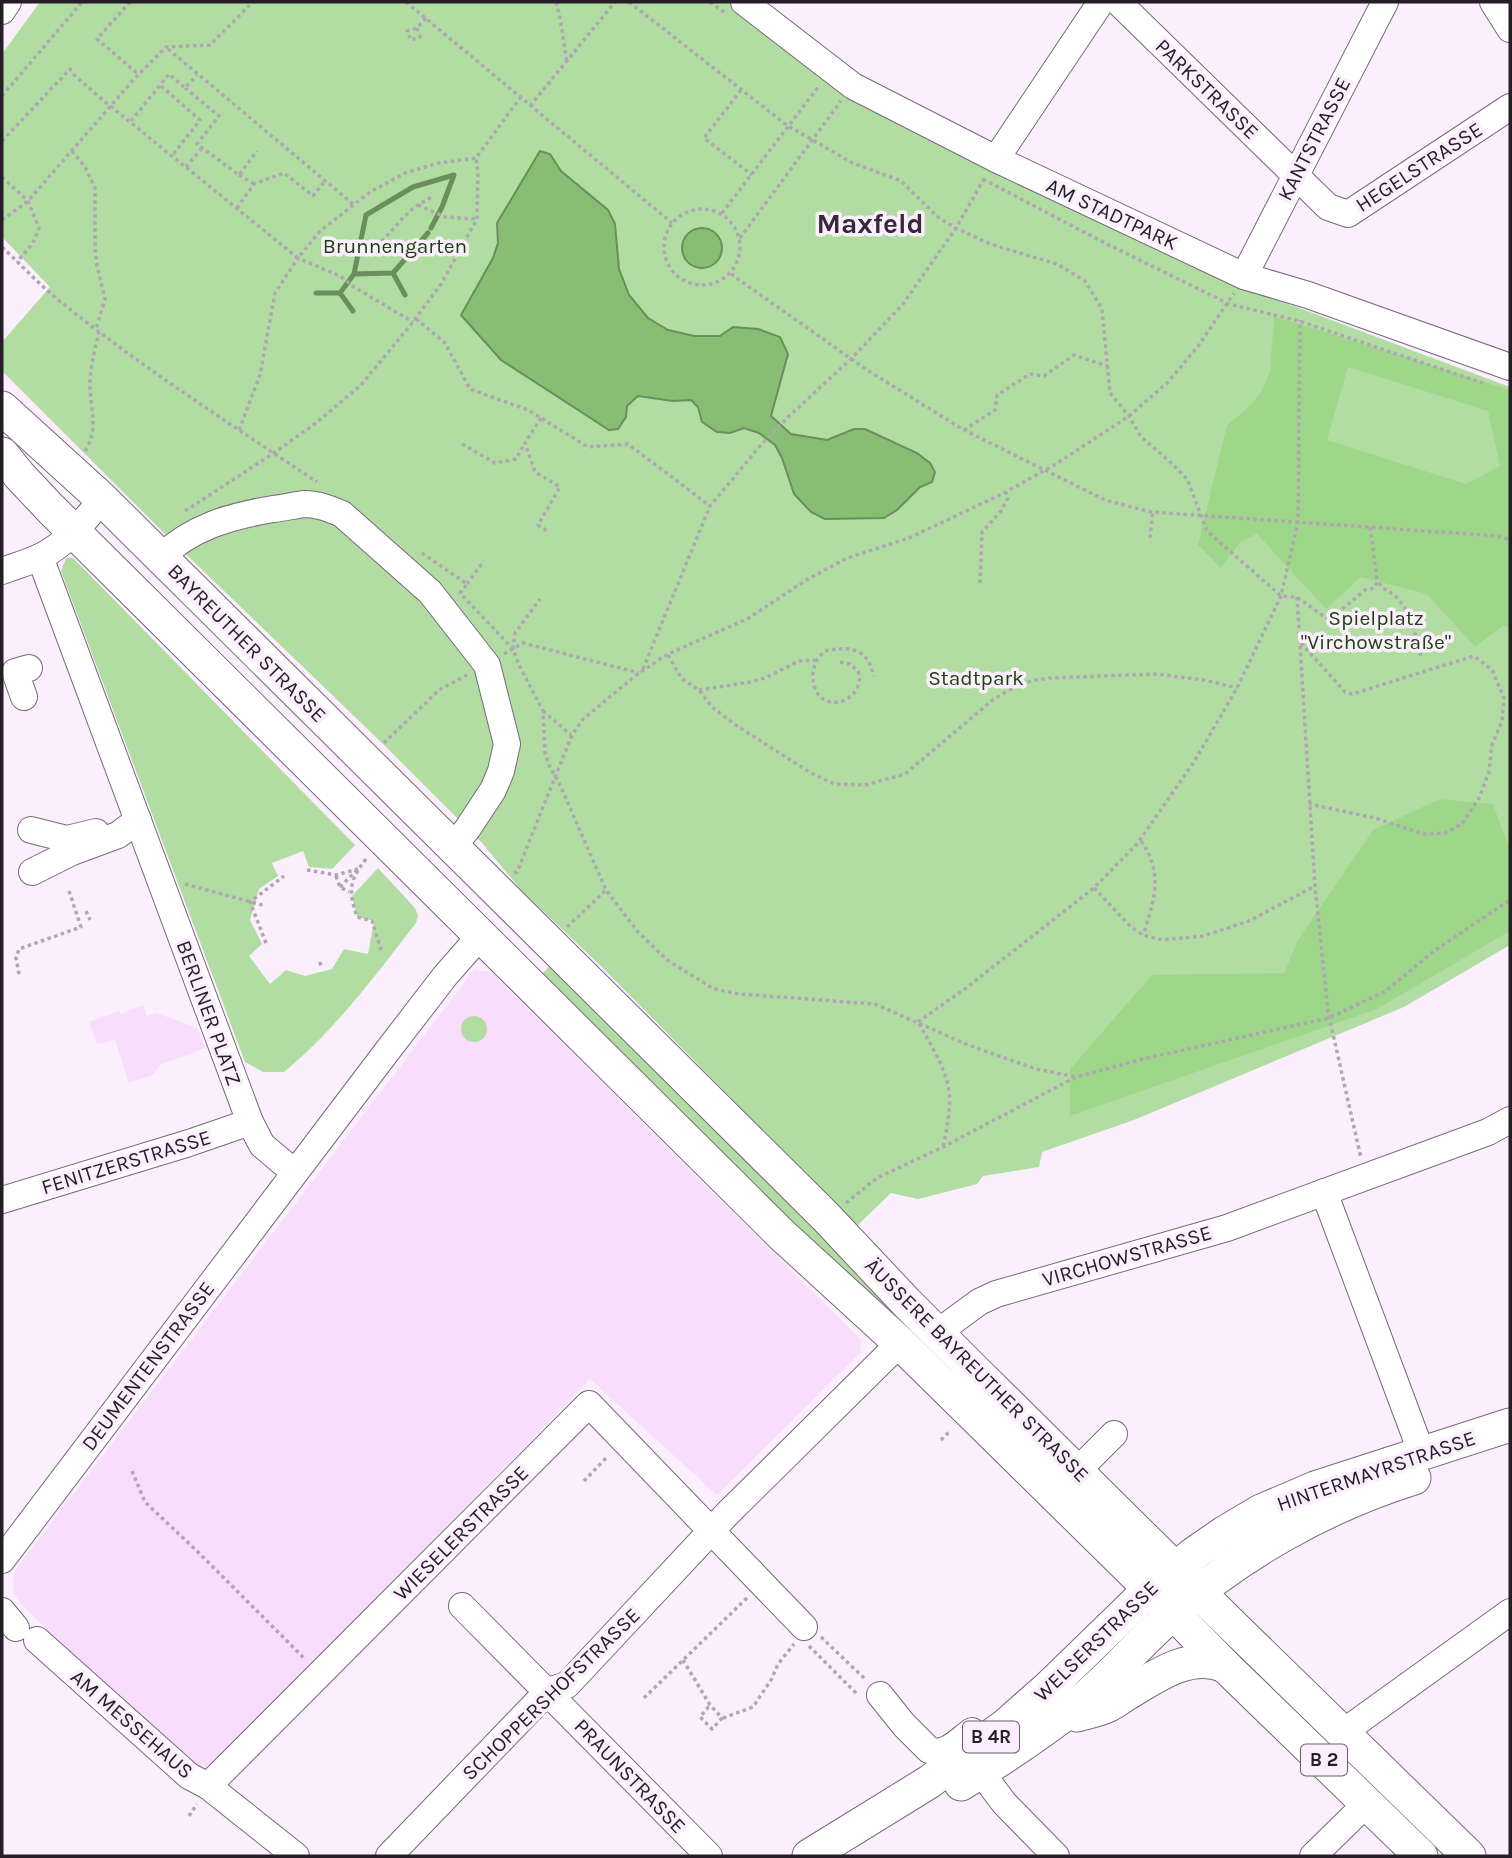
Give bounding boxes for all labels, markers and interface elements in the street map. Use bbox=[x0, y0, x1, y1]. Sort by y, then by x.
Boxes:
street label: PARKSTRASSE bbox=[1151, 34, 1263, 144]
street label: KANTSTRASSE bbox=[1273, 73, 1355, 205]
street label: HEGELSTRASSE bbox=[1351, 117, 1487, 217]
street label: AM STADTPARK bbox=[1043, 173, 1182, 255]
district label: Maxfeld bbox=[816, 207, 924, 240]
park label: Brunnengarten bbox=[323, 234, 467, 258]
street label: BAYREUTHER STRASSE bbox=[163, 559, 331, 727]
park label: Spielplatz "Virchowstraße" bbox=[1301, 606, 1451, 654]
park label: Stadtpark bbox=[928, 666, 1024, 690]
street label: BERLINER PLATZ bbox=[172, 937, 246, 1089]
street label: FENITZERSTRASSE bbox=[38, 1125, 214, 1199]
street label: VIRCHOWSTRASSE bbox=[1040, 1220, 1214, 1292]
street label: ÄUSSERE BAYREUTHER STRASSE bbox=[860, 1253, 1094, 1487]
street label: DEUMENTENSTRASSE bbox=[77, 1277, 219, 1455]
street label: HINTERMAYRSTRASSE bbox=[1274, 1426, 1478, 1516]
street label: WIESELERSTRASSE bbox=[389, 1461, 533, 1605]
street label: WELSERSTRASSE bbox=[1029, 1576, 1163, 1706]
street label: SCHOPPERSHOFSTRASSE bbox=[457, 1603, 645, 1785]
street label: AM MESSEHAUS bbox=[66, 1664, 198, 1784]
street label: PRAUNSTRASSE bbox=[569, 1714, 691, 1838]
road number: B 4R bbox=[963, 1722, 1019, 1752]
road number: B 2 bbox=[1301, 1744, 1347, 1776]

